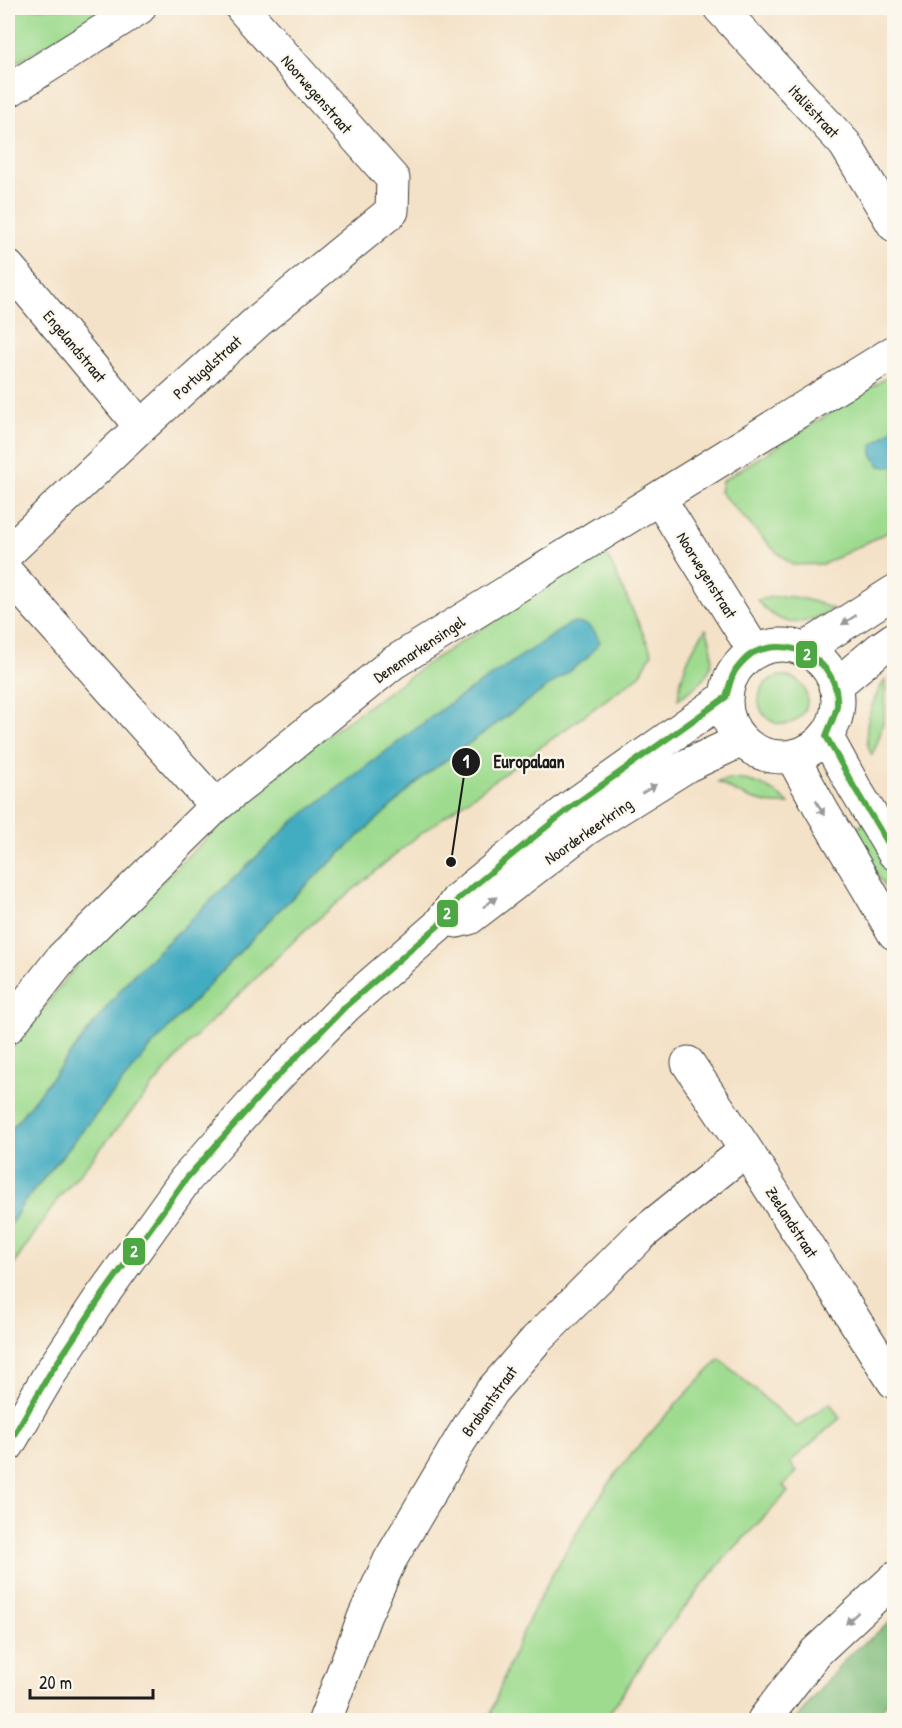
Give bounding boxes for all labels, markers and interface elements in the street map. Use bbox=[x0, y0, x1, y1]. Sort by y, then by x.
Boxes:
street label: Noorwegenstraat bbox=[277, 50, 358, 139]
street label: Italiëstraat bbox=[784, 80, 845, 143]
street label: Engelandstraat bbox=[38, 305, 112, 387]
street label: Portugalstraat bbox=[168, 330, 247, 404]
street label: Noorwegenstraat bbox=[672, 528, 743, 623]
street label: Denemarkensingel bbox=[369, 610, 470, 688]
one-way arrow bbox=[841, 615, 857, 626]
line badge: 2 bbox=[795, 640, 818, 669]
text: 2 bbox=[803, 643, 811, 665]
callout: Europalaan bbox=[451, 744, 576, 780]
text: 1 bbox=[463, 749, 470, 774]
text: Europalaan bbox=[493, 749, 565, 775]
one-way arrow bbox=[641, 784, 657, 795]
street label: Noorderkeerkring bbox=[540, 793, 636, 869]
one-way arrow bbox=[815, 800, 826, 816]
one-way arrow bbox=[482, 896, 497, 908]
line badge: 2 bbox=[436, 899, 459, 928]
text: 2 bbox=[443, 902, 451, 924]
street label: Zeelandstraat bbox=[761, 1182, 823, 1262]
line badge: 2 bbox=[122, 1237, 146, 1266]
text: 2 bbox=[130, 1240, 138, 1262]
street label: Brabantstraat bbox=[456, 1361, 522, 1441]
one-way arrow bbox=[845, 1611, 859, 1625]
scale bar bbox=[30, 1662, 153, 1700]
text: 20 m bbox=[39, 1670, 72, 1695]

